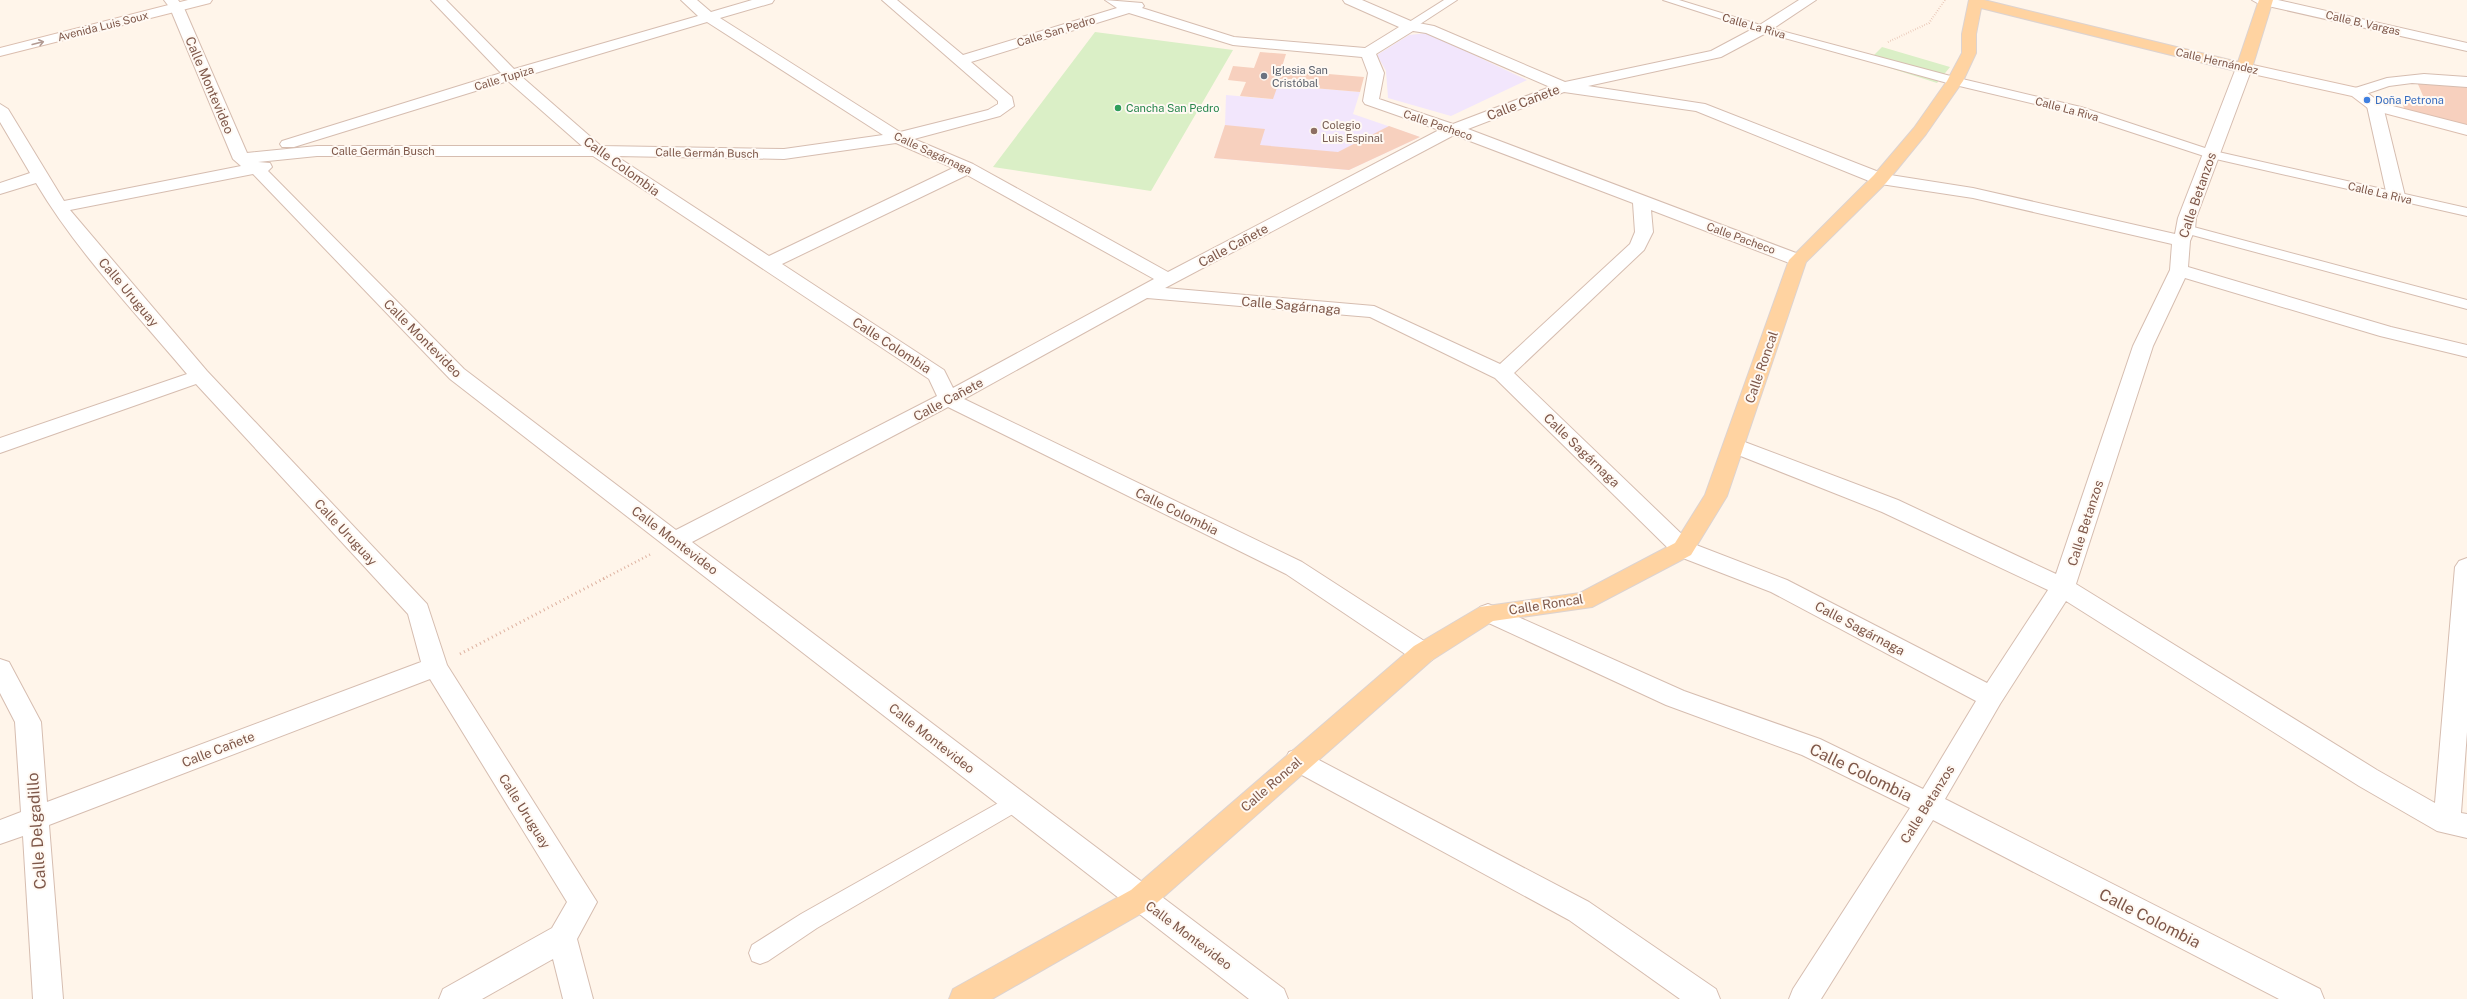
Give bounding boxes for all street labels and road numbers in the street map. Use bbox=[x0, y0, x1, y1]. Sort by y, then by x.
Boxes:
street label: Avenida Luis Soux bbox=[56, 9, 150, 43]
street label: Calle B. Vargas bbox=[2325, 9, 2402, 38]
street label: Calle La Riva bbox=[1721, 11, 1787, 41]
street label: Calle San Pedro bbox=[1015, 13, 1097, 49]
street label: Calle Montevideo bbox=[182, 34, 237, 136]
street label: Calle Hernández bbox=[2175, 46, 2259, 76]
street label: Calle Tupiza bbox=[473, 63, 535, 93]
street label: Calle Cañete bbox=[1485, 82, 1562, 123]
street label: Calle La Riva bbox=[2034, 95, 2100, 123]
street label: Calle Pacheco bbox=[1402, 108, 1474, 142]
street label: Calle Sagárnaga bbox=[892, 130, 974, 176]
street label: Calle Colombia bbox=[581, 134, 663, 199]
street label: Calle Germán Busch bbox=[331, 145, 435, 157]
street label: Calle Germán Busch bbox=[655, 146, 759, 160]
street label: Calle Betanzos bbox=[2176, 150, 2219, 240]
street label: Calle La Riva bbox=[2347, 180, 2413, 206]
street label: Calle Pacheco bbox=[1705, 220, 1777, 256]
street label: Calle Cañete bbox=[1196, 221, 1271, 270]
street label: Calle Uruguay bbox=[96, 255, 162, 330]
street label: Calle Sagárnaga bbox=[1241, 294, 1341, 317]
street label: Calle Montevideo bbox=[381, 296, 465, 380]
street label: Calle Colombia bbox=[850, 314, 934, 376]
street label: Calle Roncal bbox=[1742, 329, 1781, 405]
street label: Calle Cañete bbox=[911, 375, 986, 424]
street label: Calle Sagárnaga bbox=[1541, 410, 1623, 490]
street label: Calle Betanzos bbox=[2065, 478, 2106, 568]
street label: Calle Colombia bbox=[1133, 485, 1221, 538]
street label: Calle Uruguay bbox=[311, 496, 380, 569]
street label: Calle Montevideo bbox=[629, 503, 721, 578]
street label: Calle Roncal bbox=[1508, 591, 1585, 618]
street label: Calle Sagárnaga bbox=[1812, 598, 1907, 658]
street label: Calle Montevideo bbox=[886, 700, 977, 776]
street label: Calle Cañete bbox=[180, 729, 257, 770]
street label: Calle Colombia bbox=[1807, 739, 1915, 805]
street label: Calle Roncal bbox=[1238, 754, 1305, 815]
street label: Calle Betanzos bbox=[1897, 762, 1957, 846]
street label: Calle Uruguay bbox=[496, 771, 553, 851]
street label: Calle Delgadillo bbox=[23, 772, 50, 890]
street label: Calle Colombia bbox=[2096, 885, 2204, 952]
street label: Calle Montevideo bbox=[1143, 898, 1235, 973]

